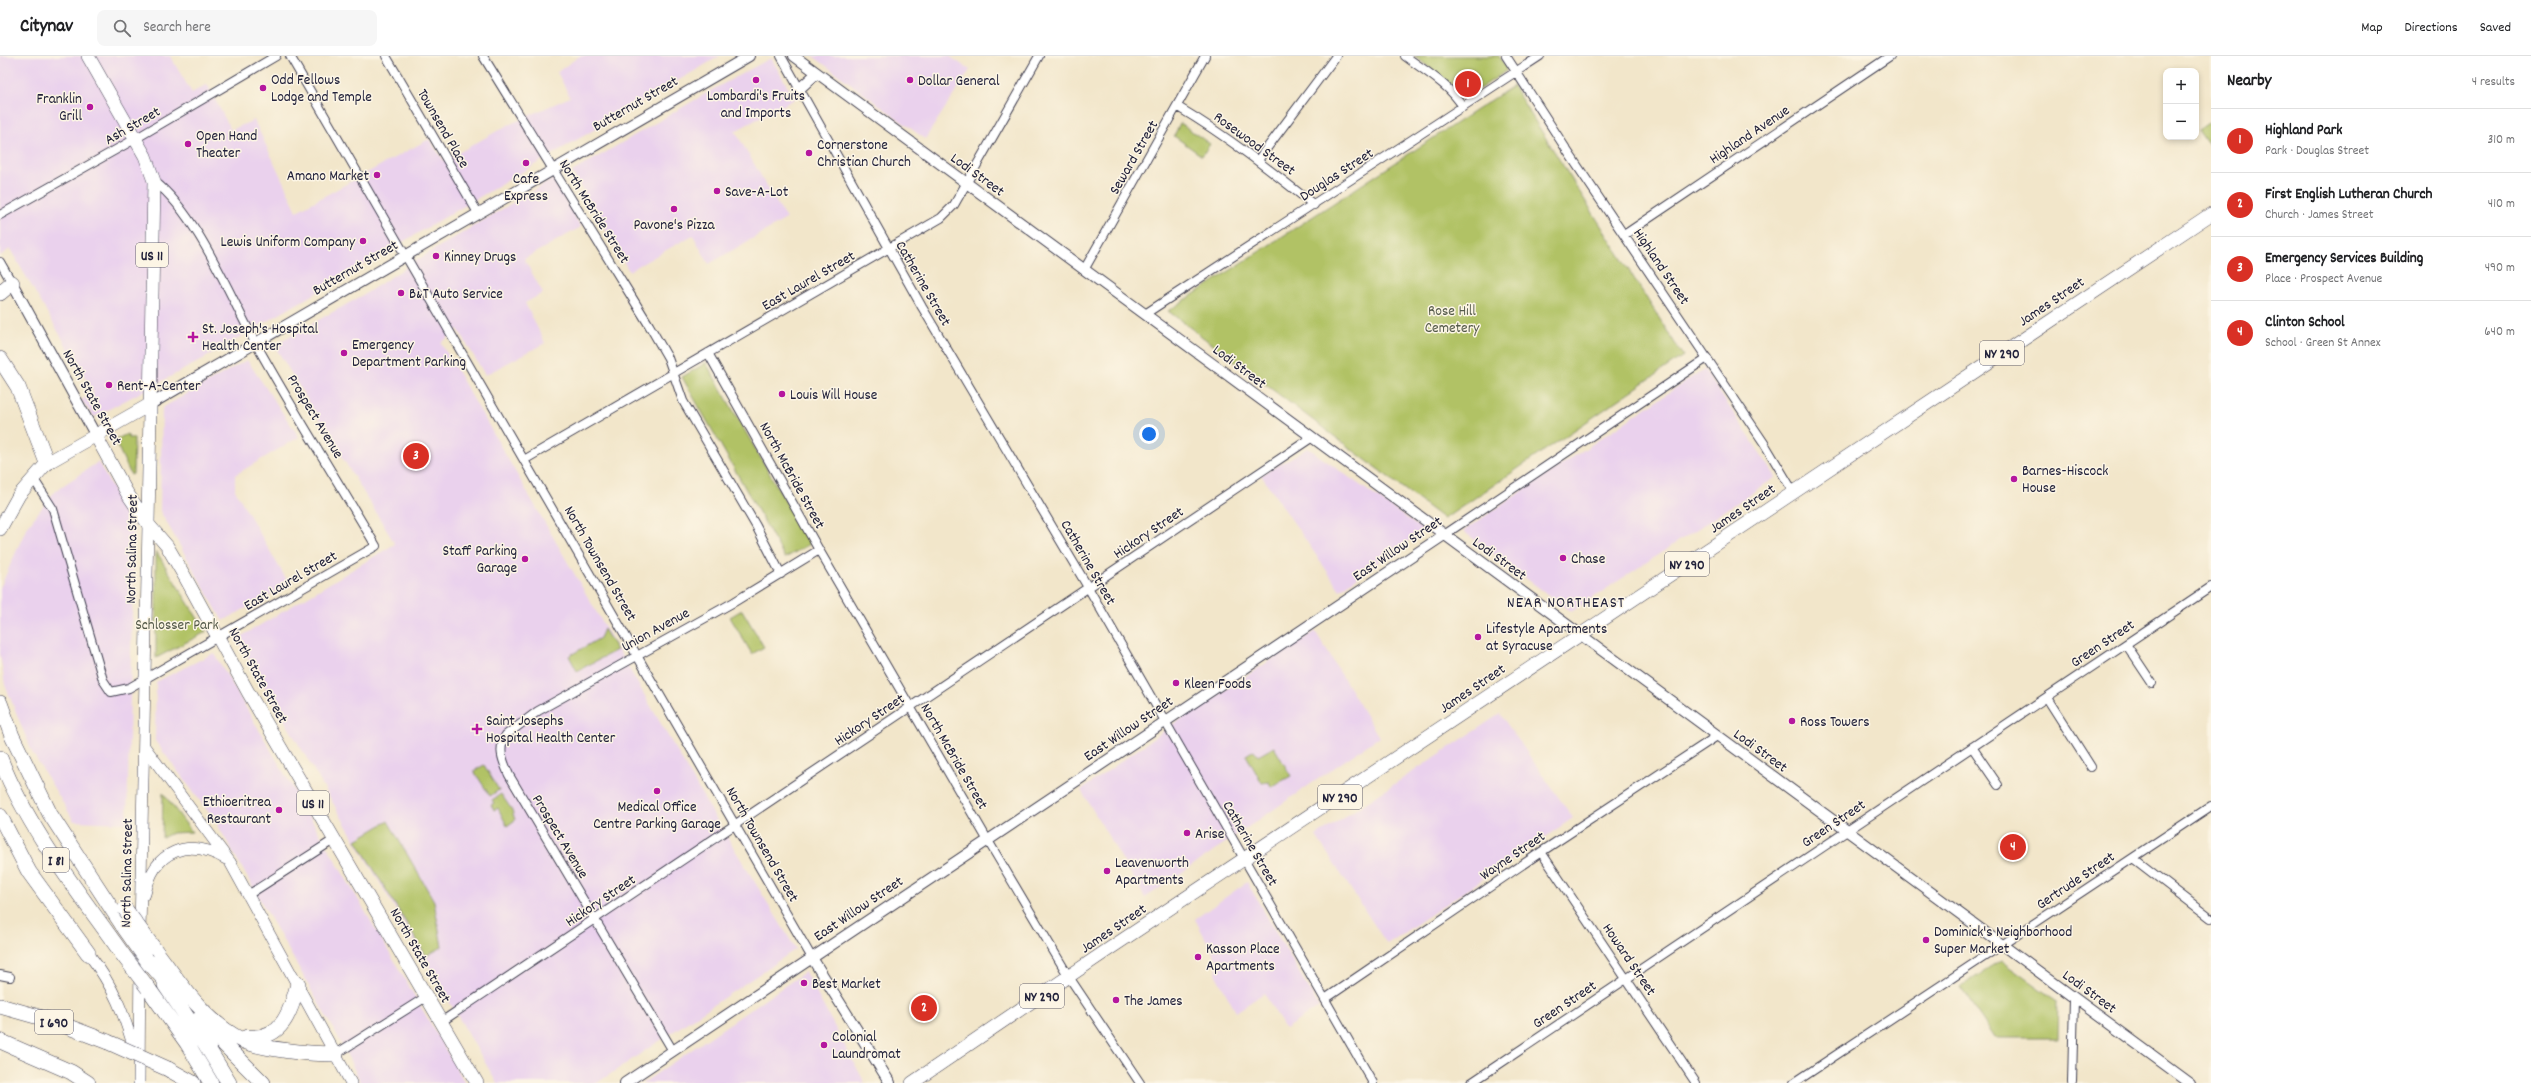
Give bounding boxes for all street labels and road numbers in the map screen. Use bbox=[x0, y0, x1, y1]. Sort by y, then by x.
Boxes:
street label: Butternut Street bbox=[589, 71, 683, 138]
street label: Townsend Place bbox=[411, 85, 474, 173]
street label: Highland Avenue bbox=[1705, 100, 1795, 171]
street label: Ash Street bbox=[101, 102, 165, 152]
street label: Rosewood Street bbox=[1208, 107, 1300, 182]
street label: Seward Street bbox=[1105, 116, 1165, 199]
street label: Douglas Street bbox=[1296, 143, 1379, 208]
street label: Lodi Street bbox=[945, 148, 1009, 203]
street label: North McBride Street bbox=[552, 156, 634, 269]
street label: Highland Street bbox=[1627, 224, 1694, 310]
street label: Butternut Street bbox=[309, 235, 403, 302]
street label: Catherine Street bbox=[889, 237, 956, 331]
road number: US 11 bbox=[136, 243, 168, 267]
street label: East Laurel Street bbox=[758, 246, 860, 317]
street label: James Street bbox=[2015, 272, 2090, 333]
street label: Lodi Street bbox=[1207, 340, 1271, 395]
road number: NY 290 bbox=[1980, 341, 2024, 365]
street label: North State Street bbox=[56, 346, 127, 450]
street label: Prospect Avenue bbox=[280, 371, 348, 464]
street label: North McBride Street bbox=[753, 418, 830, 534]
street label: James Street bbox=[1706, 479, 1781, 540]
street label: North Salina Street bbox=[121, 494, 145, 604]
street label: North Townsend Street bbox=[557, 502, 642, 626]
street label: Hickory Street bbox=[1109, 502, 1189, 565]
street label: East Willow Street bbox=[1349, 511, 1448, 588]
street label: Catherine Street bbox=[1054, 516, 1121, 610]
street label: Lodi Street bbox=[1467, 532, 1531, 587]
street label: East Laurel Street bbox=[240, 546, 342, 617]
road number: NY 290 bbox=[1665, 552, 1709, 576]
street label: Union Avenue bbox=[618, 603, 694, 659]
street label: Green Street bbox=[2067, 615, 2140, 674]
street label: North State Street bbox=[222, 624, 293, 728]
street label: James Street bbox=[1436, 659, 1511, 720]
street label: Hickory Street bbox=[830, 689, 910, 752]
street label: East Willow Street bbox=[1080, 691, 1179, 768]
street label: North McBride Street bbox=[914, 700, 993, 815]
street label: Lodi Street bbox=[1728, 724, 1792, 779]
street label: North Townsend Street bbox=[719, 783, 804, 907]
road number: NY 290 bbox=[1318, 785, 1362, 809]
road number: US 11 bbox=[297, 791, 329, 815]
street label: Prospect Avenue bbox=[525, 791, 593, 884]
street label: Green Street bbox=[1798, 795, 1871, 854]
street label: Catherine Street bbox=[1216, 797, 1283, 891]
street label: North Salina Street bbox=[116, 818, 140, 928]
street label: Wayne Street bbox=[1476, 826, 1551, 887]
street label: Gertrude Street bbox=[2032, 847, 2120, 916]
road number: I 81 bbox=[43, 848, 69, 872]
street label: Hickory Street bbox=[561, 870, 641, 933]
street label: East Willow Street bbox=[810, 871, 909, 948]
street label: James Street bbox=[1077, 899, 1152, 960]
street label: North State Street bbox=[383, 904, 456, 1008]
street label: Howard Street bbox=[1596, 919, 1661, 1001]
street label: Lodi Street bbox=[2057, 965, 2121, 1020]
street label: Green Street bbox=[1529, 976, 1602, 1035]
road number: NY 290 bbox=[1020, 984, 1064, 1008]
road number: I 690 bbox=[35, 1010, 73, 1034]

